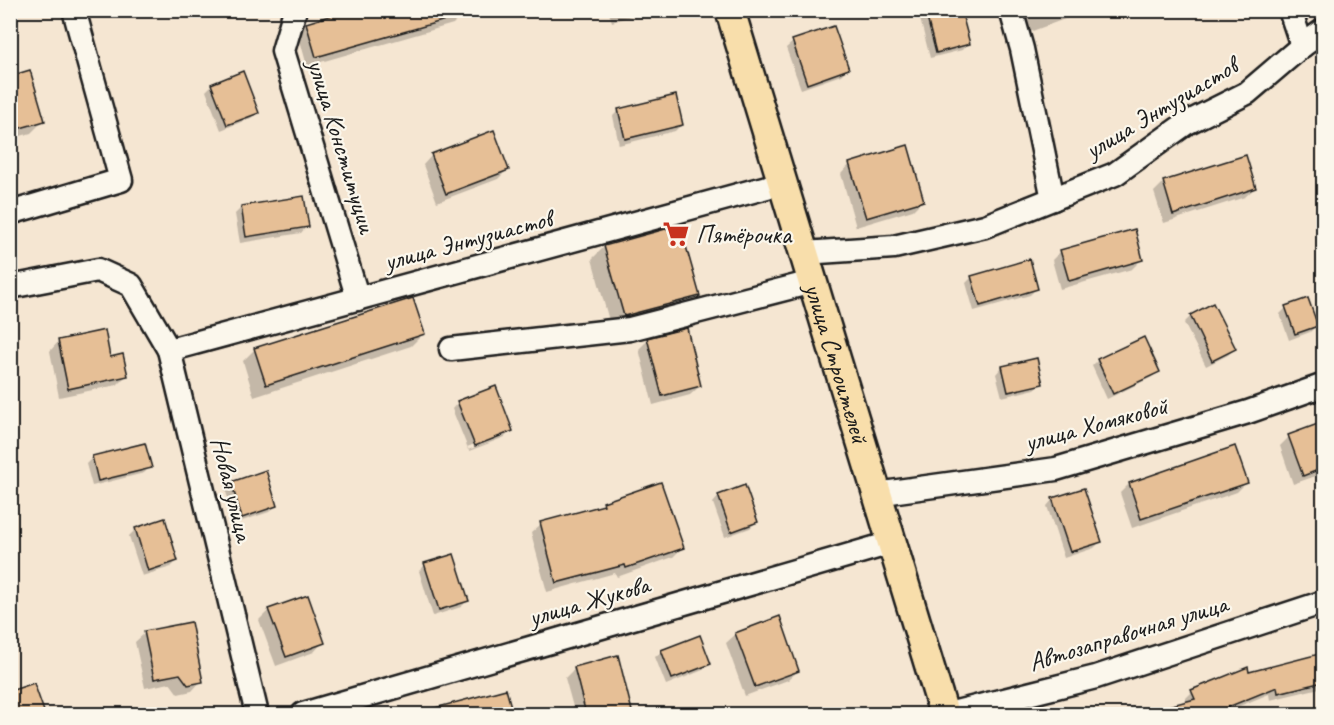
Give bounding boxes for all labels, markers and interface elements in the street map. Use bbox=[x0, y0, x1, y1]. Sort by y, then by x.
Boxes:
street label: улица Энтузиастов bbox=[1077, 47, 1247, 167]
street label: улица Конституции bbox=[299, 53, 385, 238]
street label: улица Энтузиастов bbox=[379, 201, 560, 279]
place label: Пятёрочка bbox=[696, 218, 793, 251]
supermarket icon: Пятёрочка bbox=[661, 219, 691, 249]
street label: улица Строителей bbox=[797, 277, 878, 449]
street label: улица Хомяковой bbox=[1019, 389, 1173, 459]
street label: Новая улица bbox=[203, 433, 261, 547]
street label: улица Жукова bbox=[523, 567, 655, 634]
street label: Автозаправочная улица bbox=[1025, 586, 1233, 679]

